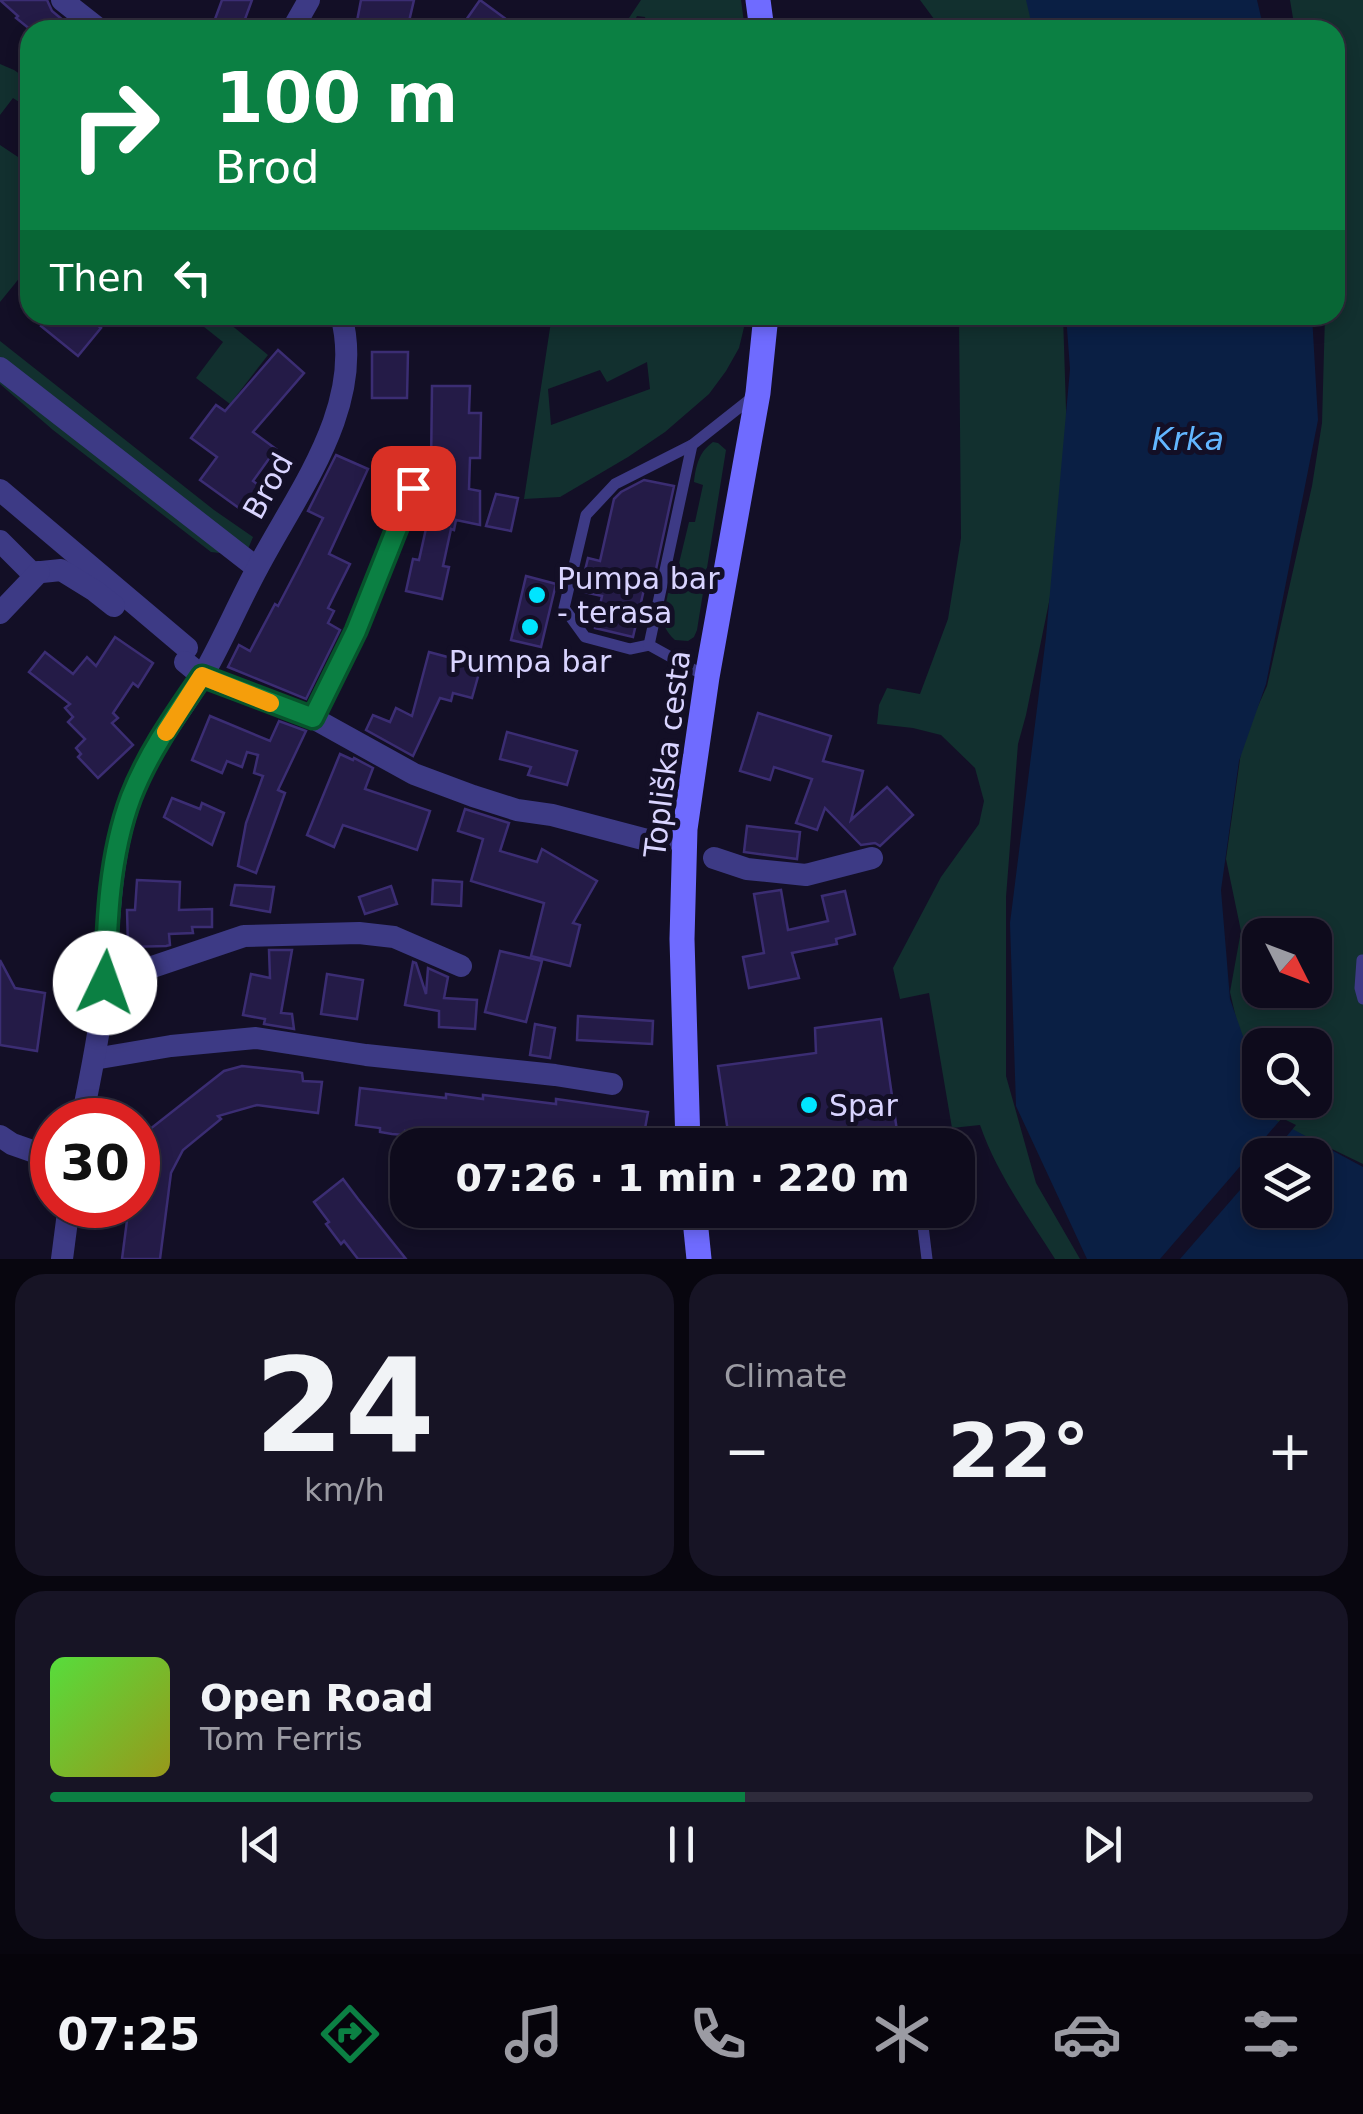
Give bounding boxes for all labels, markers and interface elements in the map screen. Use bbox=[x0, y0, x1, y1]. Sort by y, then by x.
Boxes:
text: 100 m bbox=[215, 57, 458, 139]
icon: right bbox=[50, 60, 180, 190]
text: Brod bbox=[215, 141, 319, 194]
icon: left bbox=[165, 250, 220, 305]
text: Then bbox=[50, 256, 145, 300]
water label: Krka bbox=[1152, 420, 1224, 458]
pin bbox=[371, 446, 456, 531]
street label: Brod bbox=[236, 447, 300, 525]
icon: arrive bbox=[386, 461, 441, 516]
place label: Pumpa bar - terasa bbox=[557, 561, 720, 630]
marker: Pumpa bar - terasa bbox=[526, 584, 548, 606]
marker: Pumpa bar bbox=[519, 616, 541, 638]
place label: Pumpa bar bbox=[449, 644, 612, 679]
street label: Topliška cesta bbox=[637, 648, 697, 861]
north arrow bbox=[1242, 918, 1332, 1008]
map controls bbox=[1242, 918, 1332, 1228]
position arrow bbox=[53, 931, 157, 1035]
button: search bbox=[1242, 1028, 1332, 1118]
place label: Spar bbox=[829, 1088, 898, 1123]
marker: Spar bbox=[798, 1094, 820, 1116]
speed limit sign: 30 bbox=[30, 1098, 160, 1228]
button: layers bbox=[1242, 1138, 1332, 1228]
text: 07:26 · 1 min · 220 m bbox=[455, 1156, 910, 1200]
text: 24 bbox=[254, 1330, 435, 1482]
text: Climate bbox=[724, 1357, 847, 1395]
text: 22° bbox=[948, 1407, 1089, 1495]
text: − bbox=[724, 1419, 770, 1483]
text: + bbox=[1267, 1419, 1313, 1483]
text: km/h bbox=[304, 1471, 385, 1509]
text: Open Road bbox=[200, 1676, 434, 1720]
text: Tom Ferris bbox=[200, 1720, 363, 1758]
icon: previous bbox=[233, 1817, 288, 1872]
icon: pause bbox=[654, 1817, 709, 1872]
icon: next bbox=[1075, 1817, 1130, 1872]
icon: directions bbox=[315, 1999, 385, 2069]
icon: music bbox=[499, 1999, 569, 2069]
icon: phone bbox=[683, 1999, 753, 2069]
icon: climate bbox=[867, 1999, 937, 2069]
icon: car bbox=[1052, 1999, 1122, 2069]
icon: filters bbox=[1236, 1999, 1306, 2069]
text: 07:25 bbox=[57, 2008, 200, 2061]

